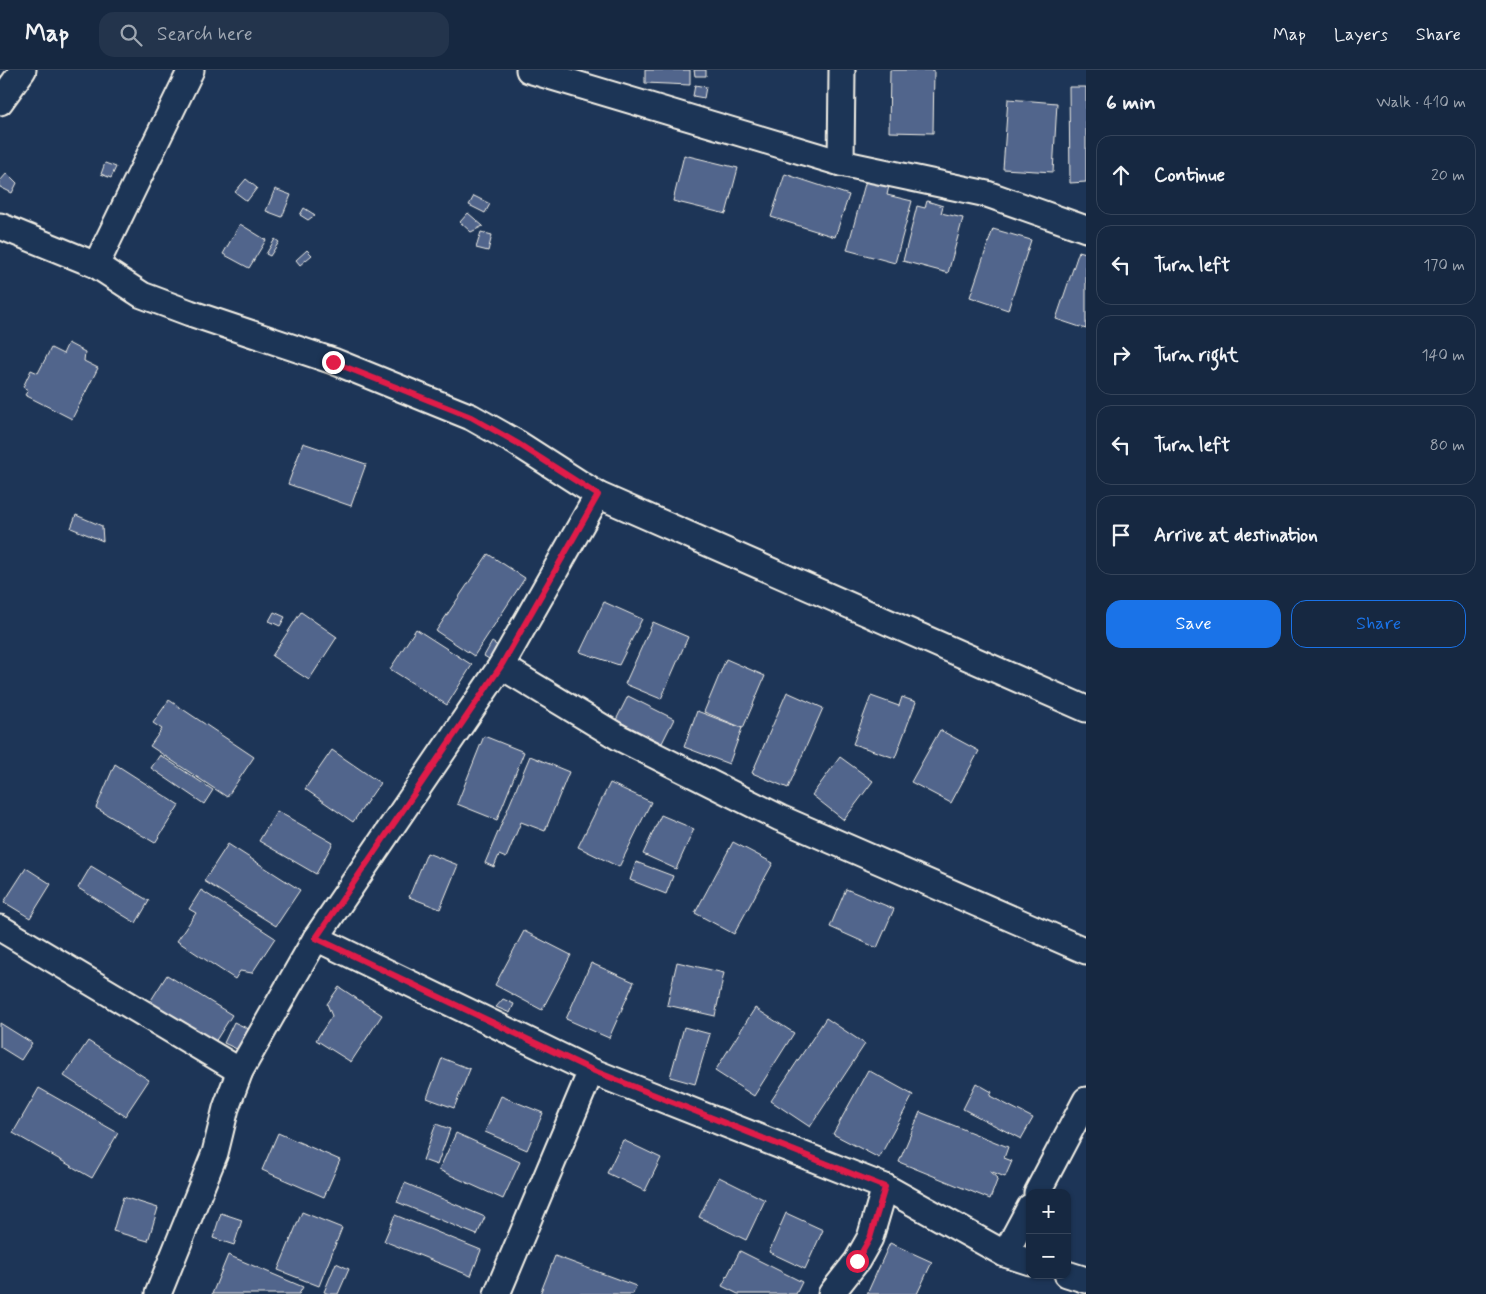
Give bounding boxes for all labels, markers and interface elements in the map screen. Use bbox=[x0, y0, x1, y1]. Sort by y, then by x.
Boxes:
search box bbox=[99, 12, 449, 57]
text: Map bbox=[25, 19, 69, 50]
icon: search bbox=[117, 21, 145, 49]
text: Search here bbox=[157, 22, 253, 47]
text: Map bbox=[1273, 23, 1306, 47]
text: Layers bbox=[1334, 23, 1388, 47]
text: Share bbox=[1416, 23, 1461, 47]
text: 6 min bbox=[1106, 89, 1156, 117]
text: Walk · 410 m bbox=[1376, 92, 1466, 113]
icon: ahead bbox=[1107, 161, 1135, 189]
text: Continue bbox=[1154, 163, 1225, 188]
text: 20 m bbox=[1431, 165, 1465, 186]
icon: left bbox=[1107, 251, 1135, 279]
text: Turn left bbox=[1154, 253, 1230, 278]
text: 170 m bbox=[1423, 255, 1465, 276]
icon: right bbox=[1107, 341, 1135, 369]
text: Turn right bbox=[1154, 343, 1238, 368]
text: 140 m bbox=[1421, 345, 1465, 366]
route end bbox=[322, 351, 345, 374]
icon: left bbox=[1107, 431, 1135, 459]
text: Turn left bbox=[1154, 433, 1230, 458]
text: 80 m bbox=[1430, 435, 1465, 456]
icon: arrive bbox=[1107, 521, 1135, 549]
text: Arrive at destination bbox=[1154, 523, 1318, 548]
button: Save bbox=[1106, 600, 1281, 648]
button: Share bbox=[1291, 600, 1466, 648]
map controls bbox=[1026, 1189, 1071, 1279]
button: + bbox=[1026, 1189, 1071, 1234]
button: − bbox=[1026, 1234, 1071, 1279]
route start bbox=[846, 1250, 869, 1273]

